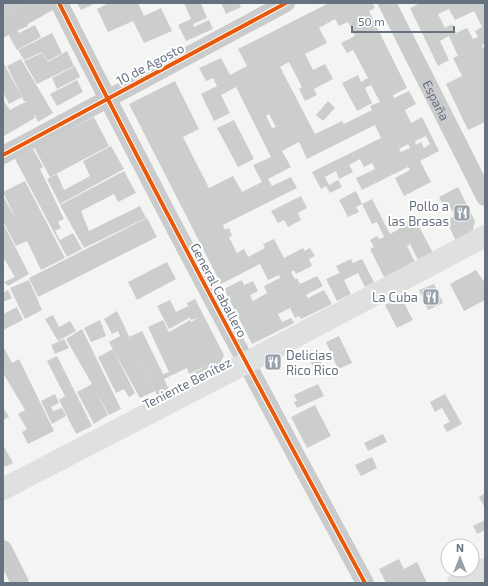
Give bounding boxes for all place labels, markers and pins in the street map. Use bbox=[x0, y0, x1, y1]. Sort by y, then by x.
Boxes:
place label: Pollo a las Brasas bbox=[388, 198, 449, 229]
restaurant icon: Pollo a las Brasas bbox=[452, 203, 472, 223]
restaurant icon: La Cuba bbox=[421, 287, 441, 307]
place label: La Cuba bbox=[372, 289, 418, 305]
place label: Delicias Rico Rico bbox=[286, 347, 339, 378]
restaurant icon: Delicias Rico Rico bbox=[263, 352, 283, 372]

